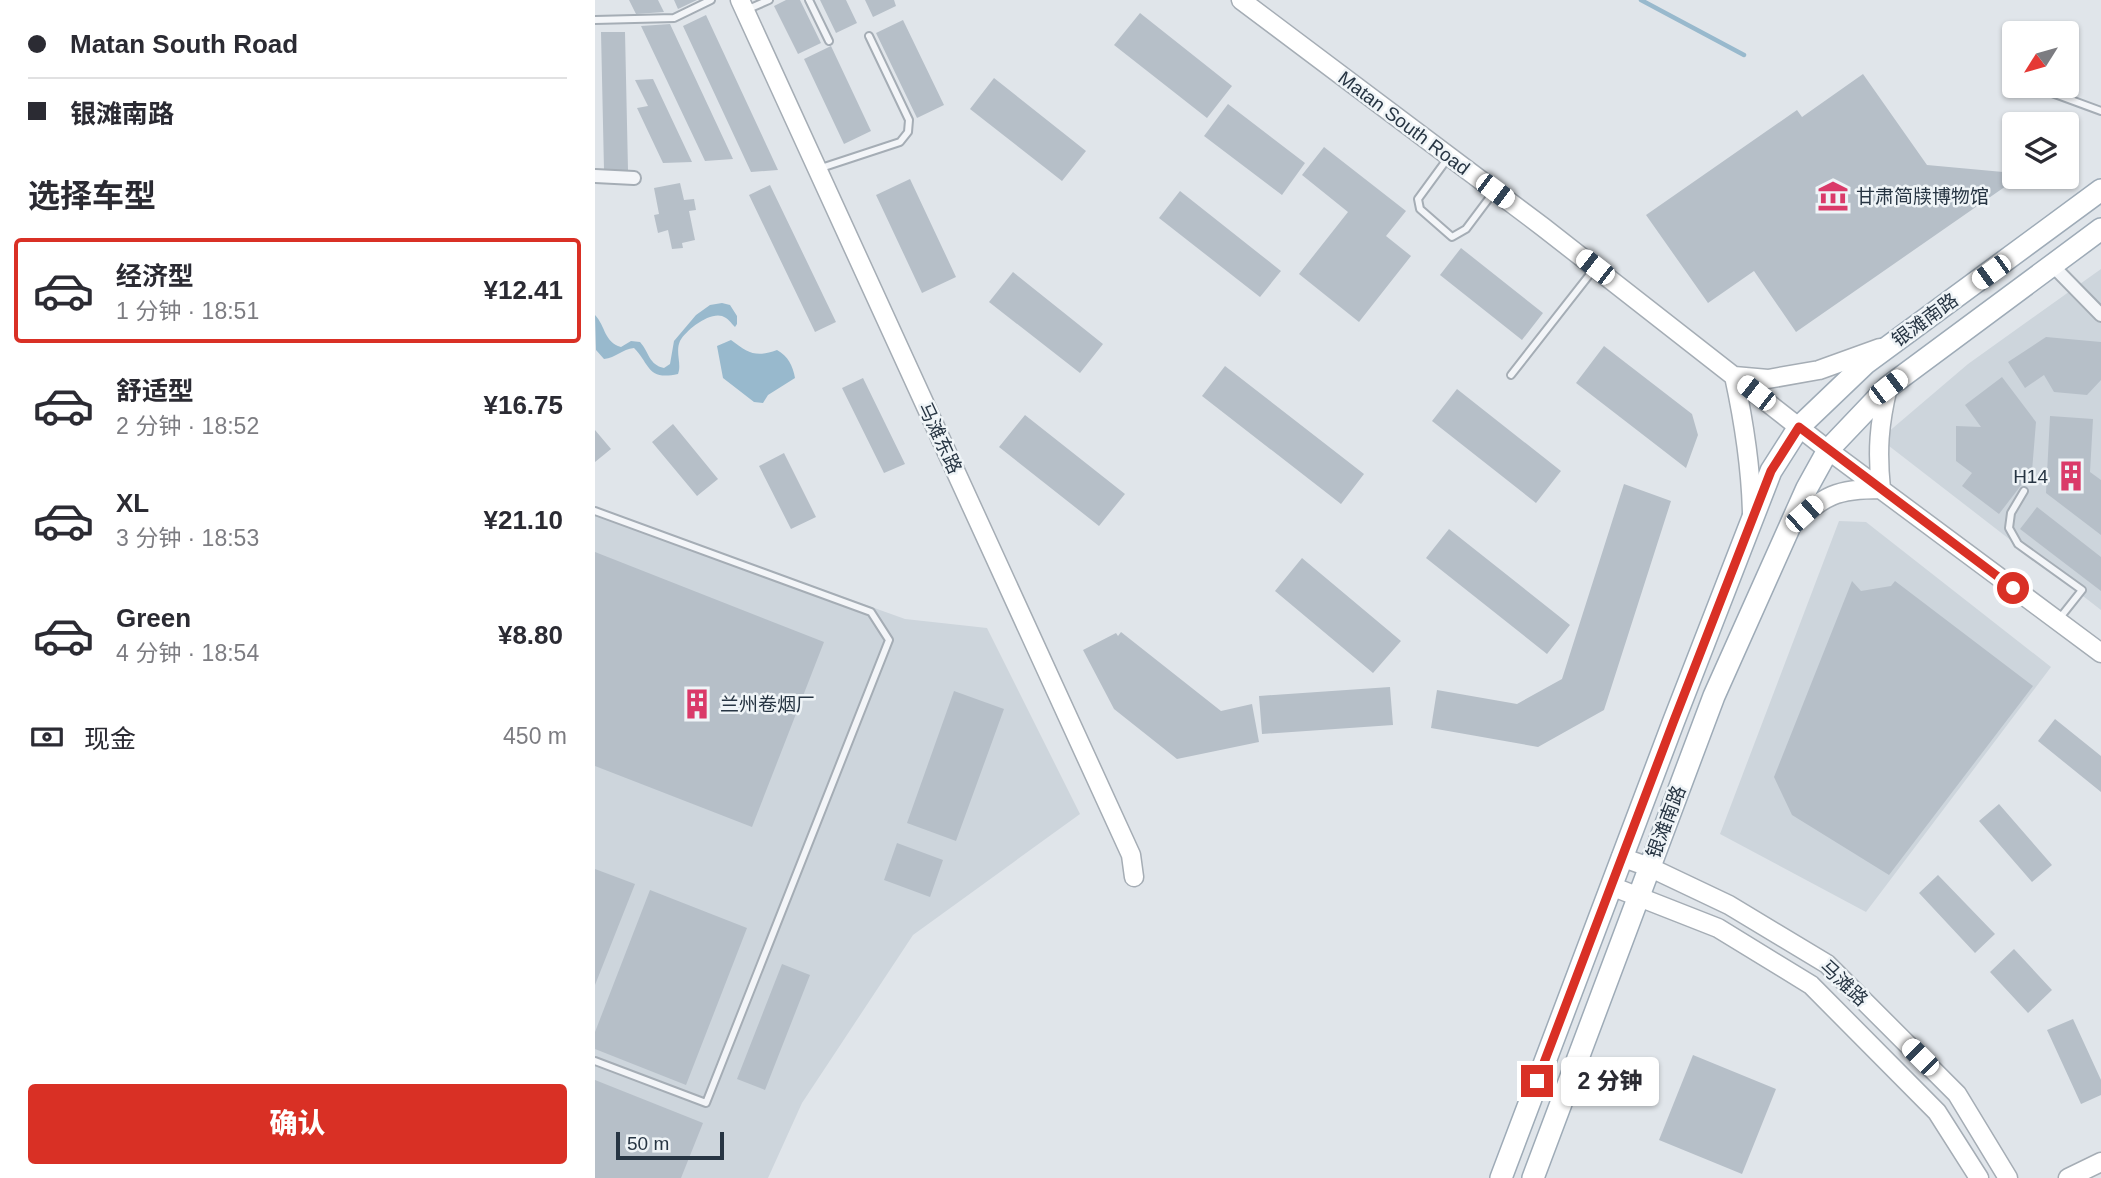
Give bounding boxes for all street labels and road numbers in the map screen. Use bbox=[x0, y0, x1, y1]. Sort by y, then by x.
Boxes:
street label: Matan South Road bbox=[1334, 67, 1474, 179]
street label: 银滩南路 bbox=[1888, 289, 1962, 351]
street label: 马滩东路 bbox=[914, 399, 966, 477]
street label: 银滩南路 bbox=[1643, 783, 1689, 861]
street label: 马滩路 bbox=[1816, 956, 1872, 1010]

